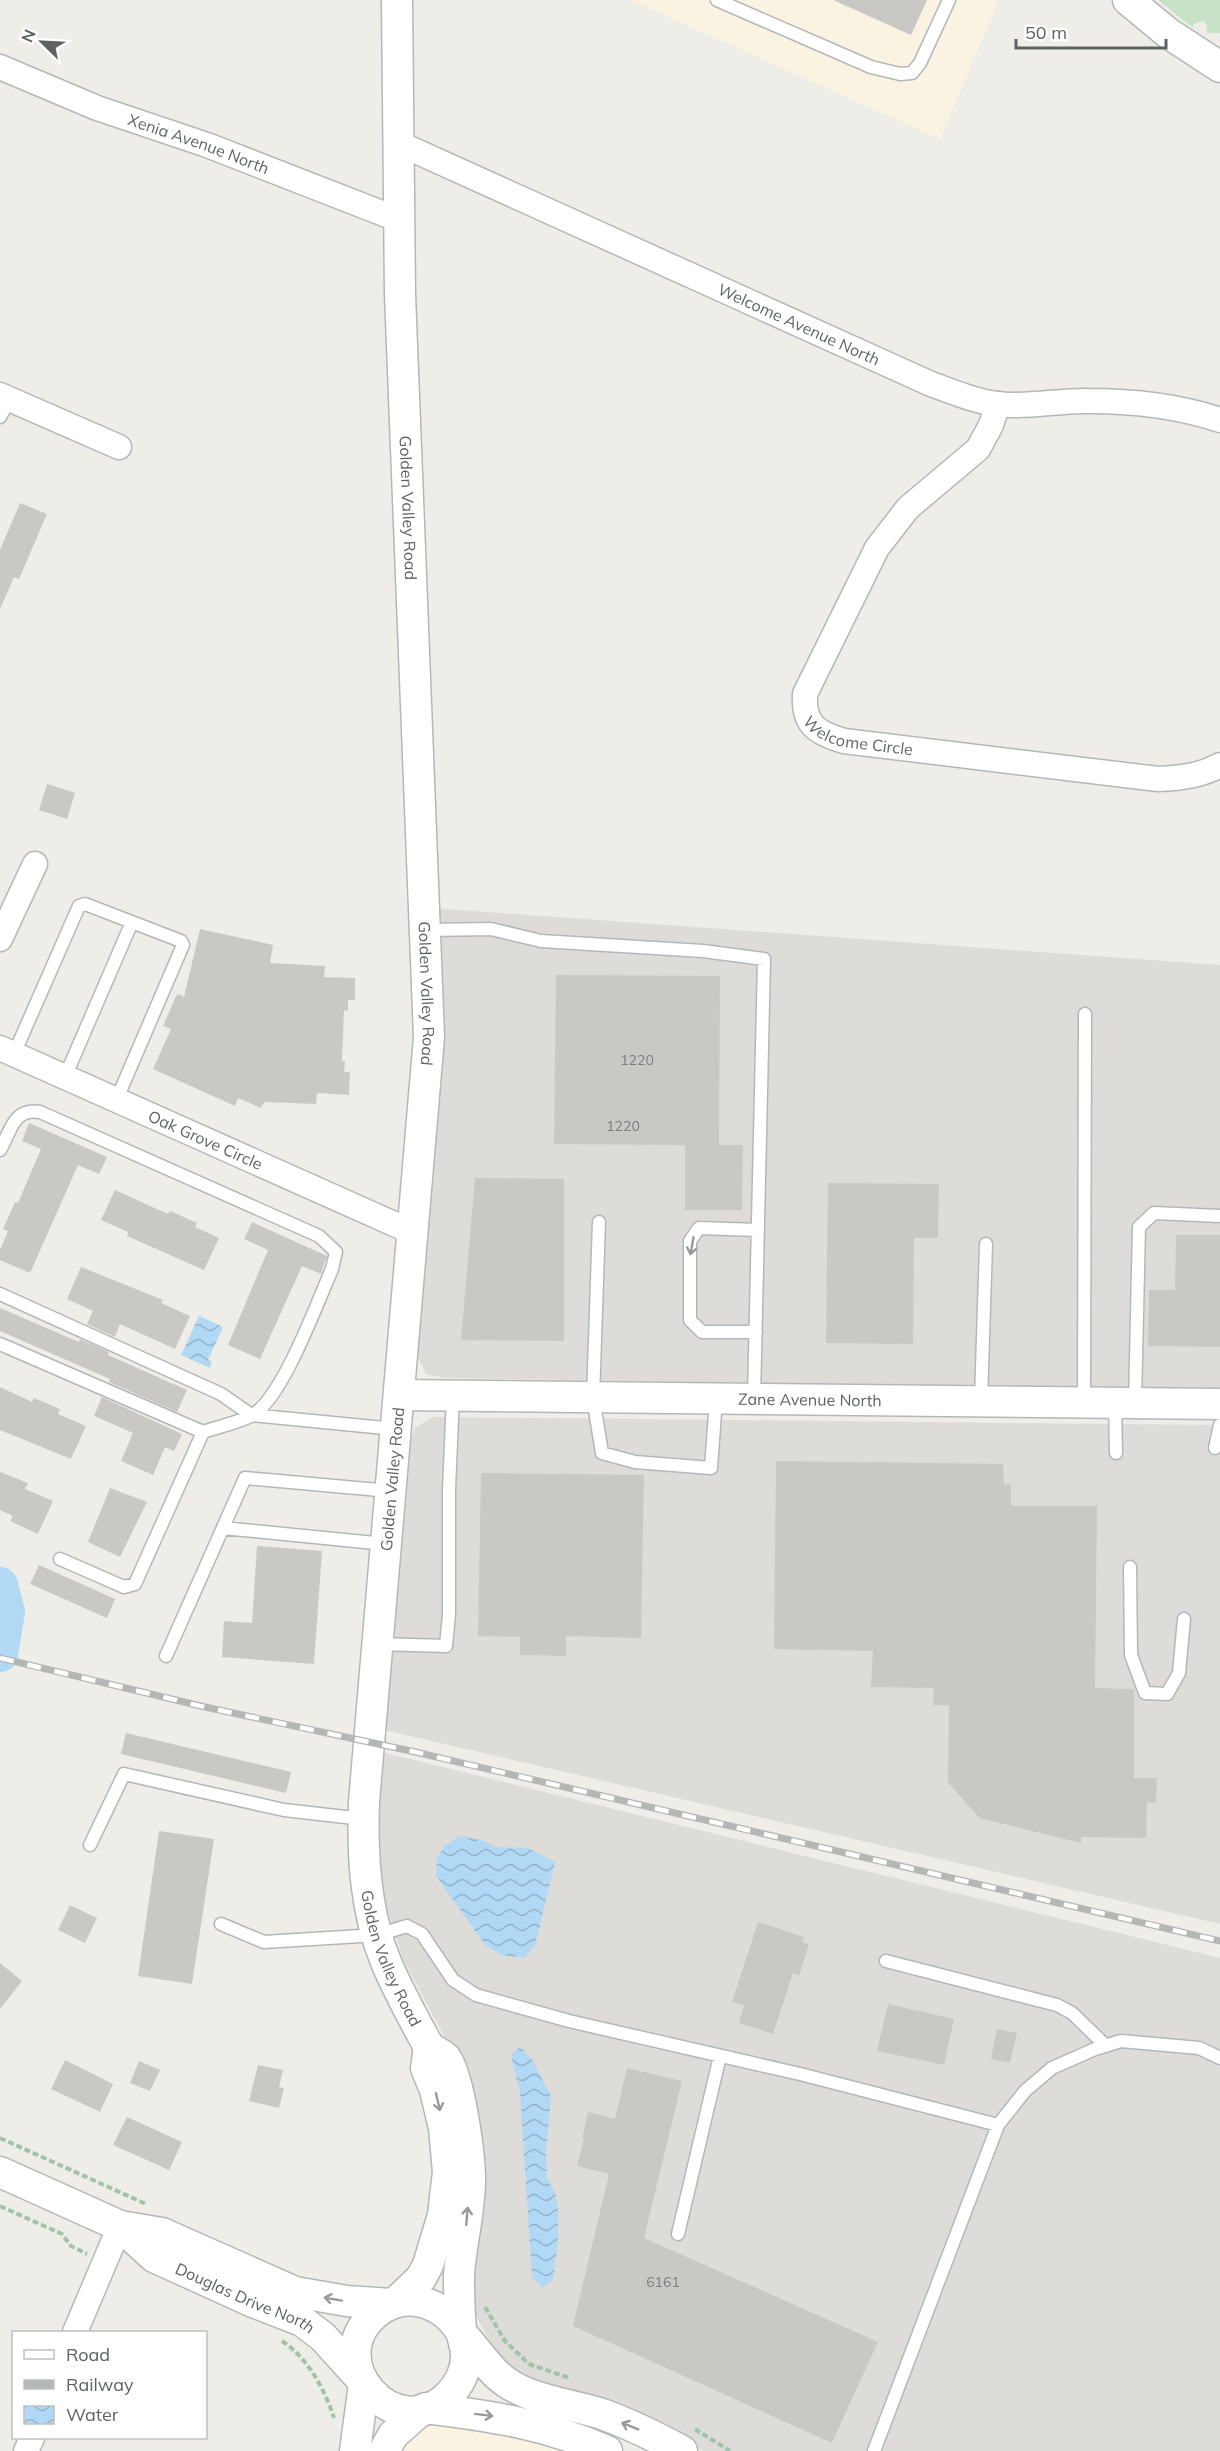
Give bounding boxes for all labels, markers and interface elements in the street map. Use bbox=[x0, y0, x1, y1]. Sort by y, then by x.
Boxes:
north arrow bbox=[12, 12, 72, 72]
scale bar bbox=[1016, 12, 1166, 50]
text: 50 m bbox=[1025, 21, 1067, 44]
text: N bbox=[17, 26, 40, 45]
street label: Xenia Avenue North bbox=[126, 109, 272, 178]
street label: Welcome Avenue North bbox=[715, 279, 883, 370]
street label: Golden Valley Road bbox=[396, 435, 421, 580]
street label: Welcome Circle bbox=[799, 712, 914, 759]
street label: Golden Valley Road bbox=[414, 921, 439, 1066]
house number: 1220 bbox=[620, 1051, 654, 1069]
street label: Oak Grove Circle bbox=[145, 1106, 266, 1174]
house number: 1220 bbox=[606, 1117, 640, 1135]
one-way arrow bbox=[686, 1236, 697, 1255]
street label: Zane Avenue North bbox=[738, 1389, 882, 1410]
street label: Golden Valley Road bbox=[376, 1406, 408, 1552]
street label: Golden Valley Road bbox=[357, 1889, 426, 2030]
one-way arrow bbox=[432, 2093, 444, 2112]
one-way arrow bbox=[462, 2207, 473, 2226]
street label: Douglas Drive North bbox=[172, 2258, 319, 2337]
house number: 6161 bbox=[646, 2273, 680, 2291]
one-way arrow bbox=[324, 2293, 343, 2304]
legend bbox=[12, 2331, 207, 2439]
text: Road bbox=[66, 2343, 110, 2366]
text: Railway bbox=[66, 2373, 134, 2396]
text: Water bbox=[66, 2403, 119, 2426]
one-way arrow bbox=[473, 2409, 493, 2420]
one-way arrow bbox=[621, 2419, 640, 2430]

